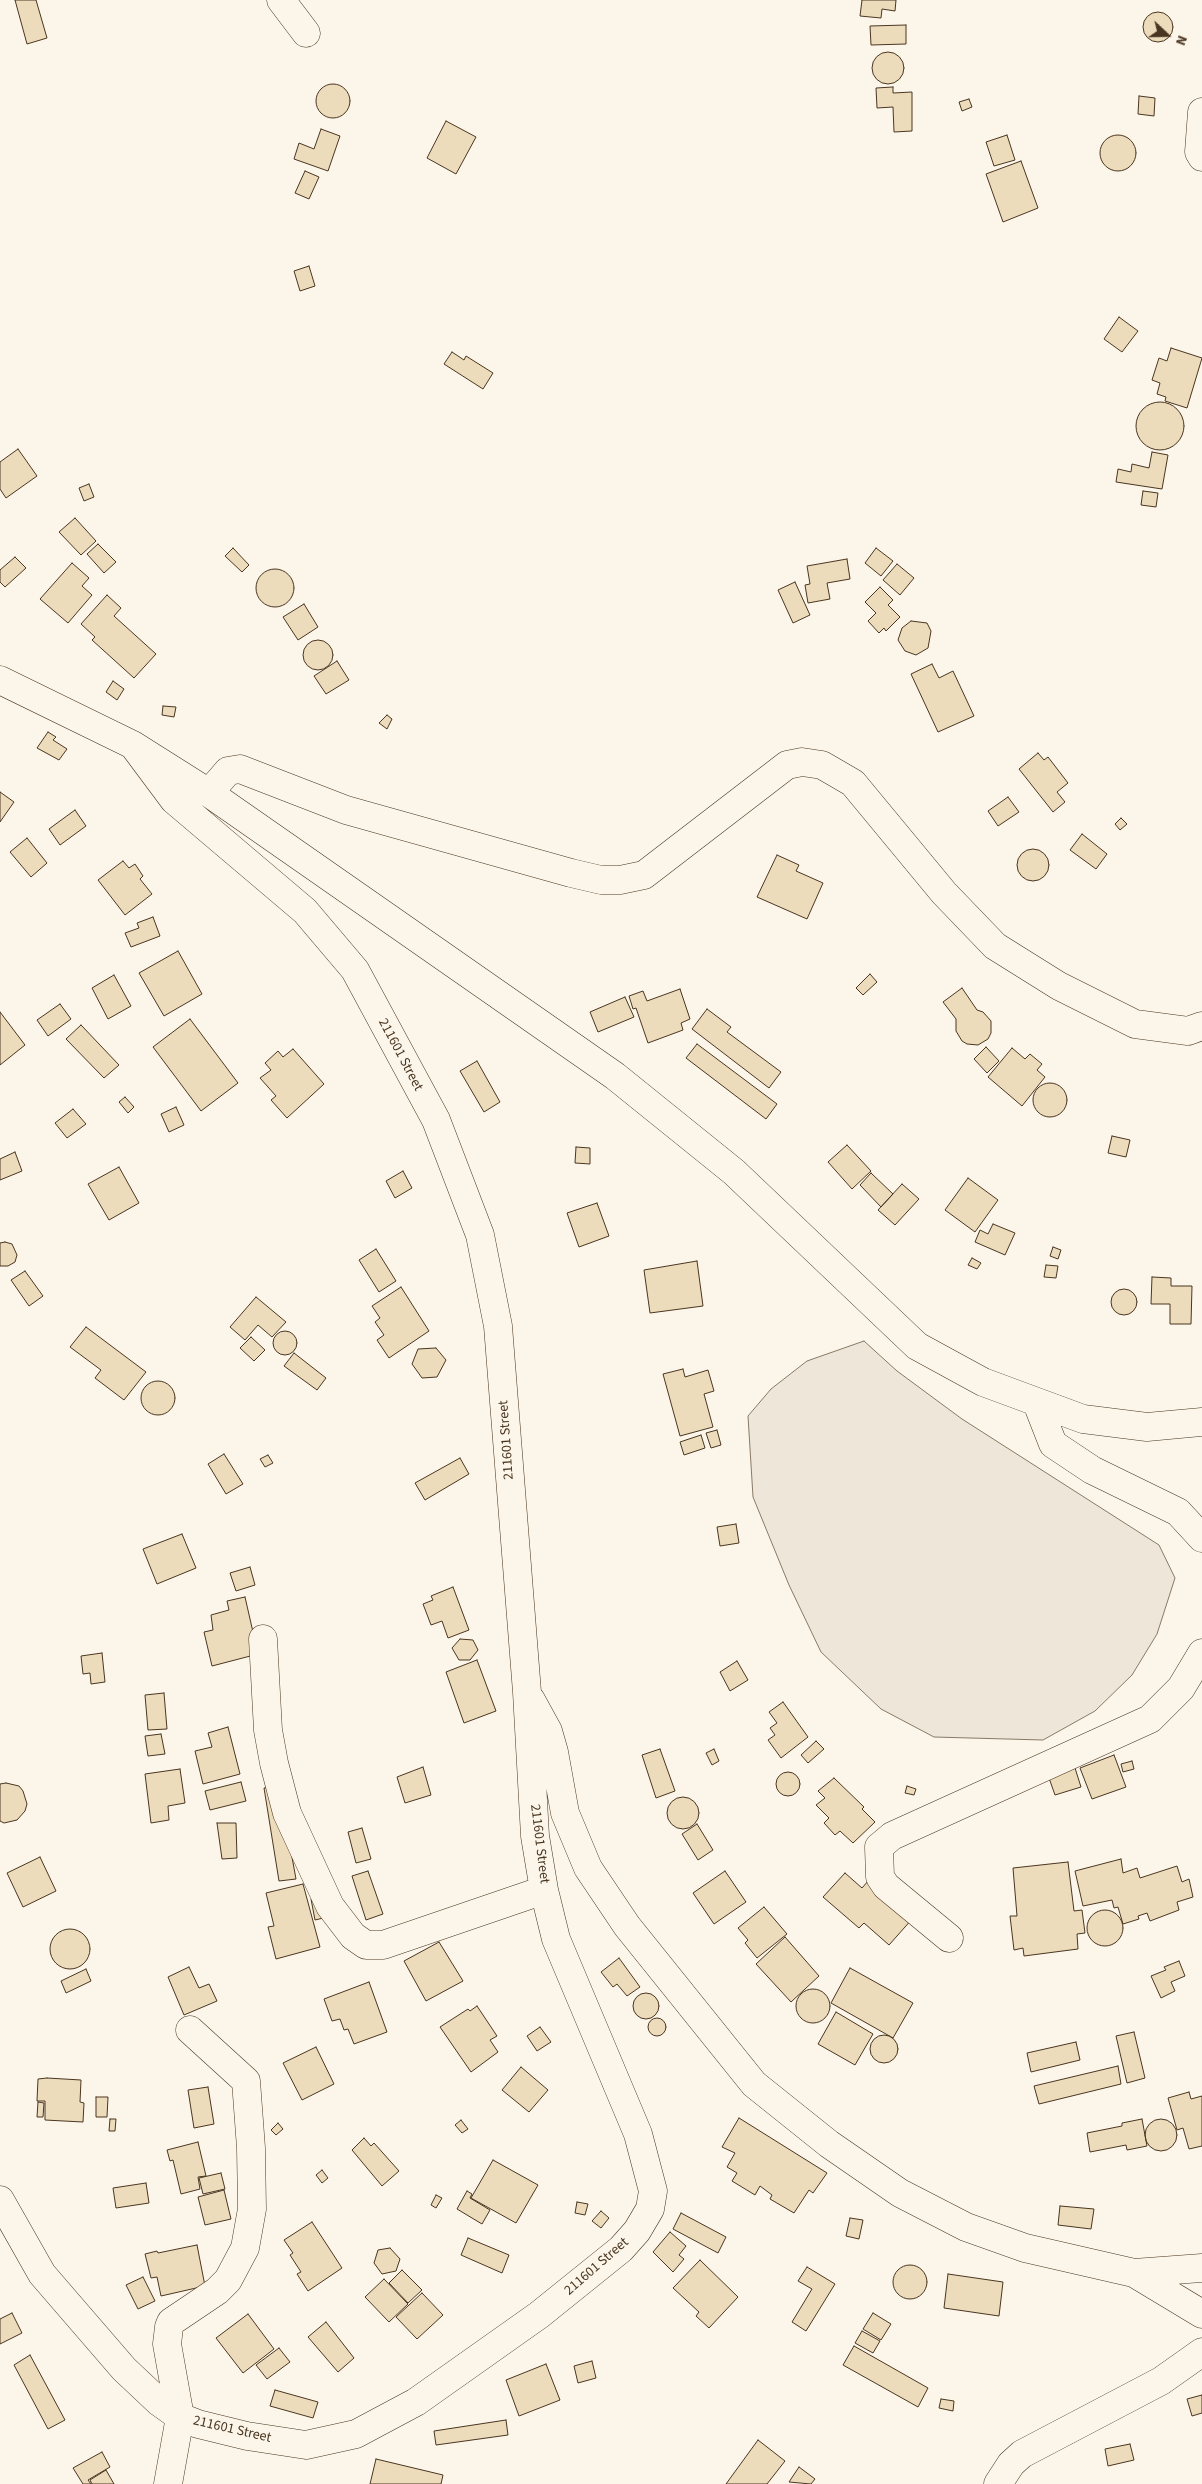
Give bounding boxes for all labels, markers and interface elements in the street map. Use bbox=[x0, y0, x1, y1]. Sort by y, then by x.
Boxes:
north arrow bbox=[1142, 10, 1192, 60]
text: N bbox=[1170, 32, 1192, 48]
street label: 211601 Street bbox=[374, 1016, 426, 1094]
street label: 211601 Street bbox=[496, 1400, 518, 1480]
street label: 211601 Street bbox=[526, 1803, 552, 1885]
street label: 211601 Street bbox=[561, 2235, 633, 2299]
street label: 211601 Street bbox=[191, 2413, 273, 2447]

